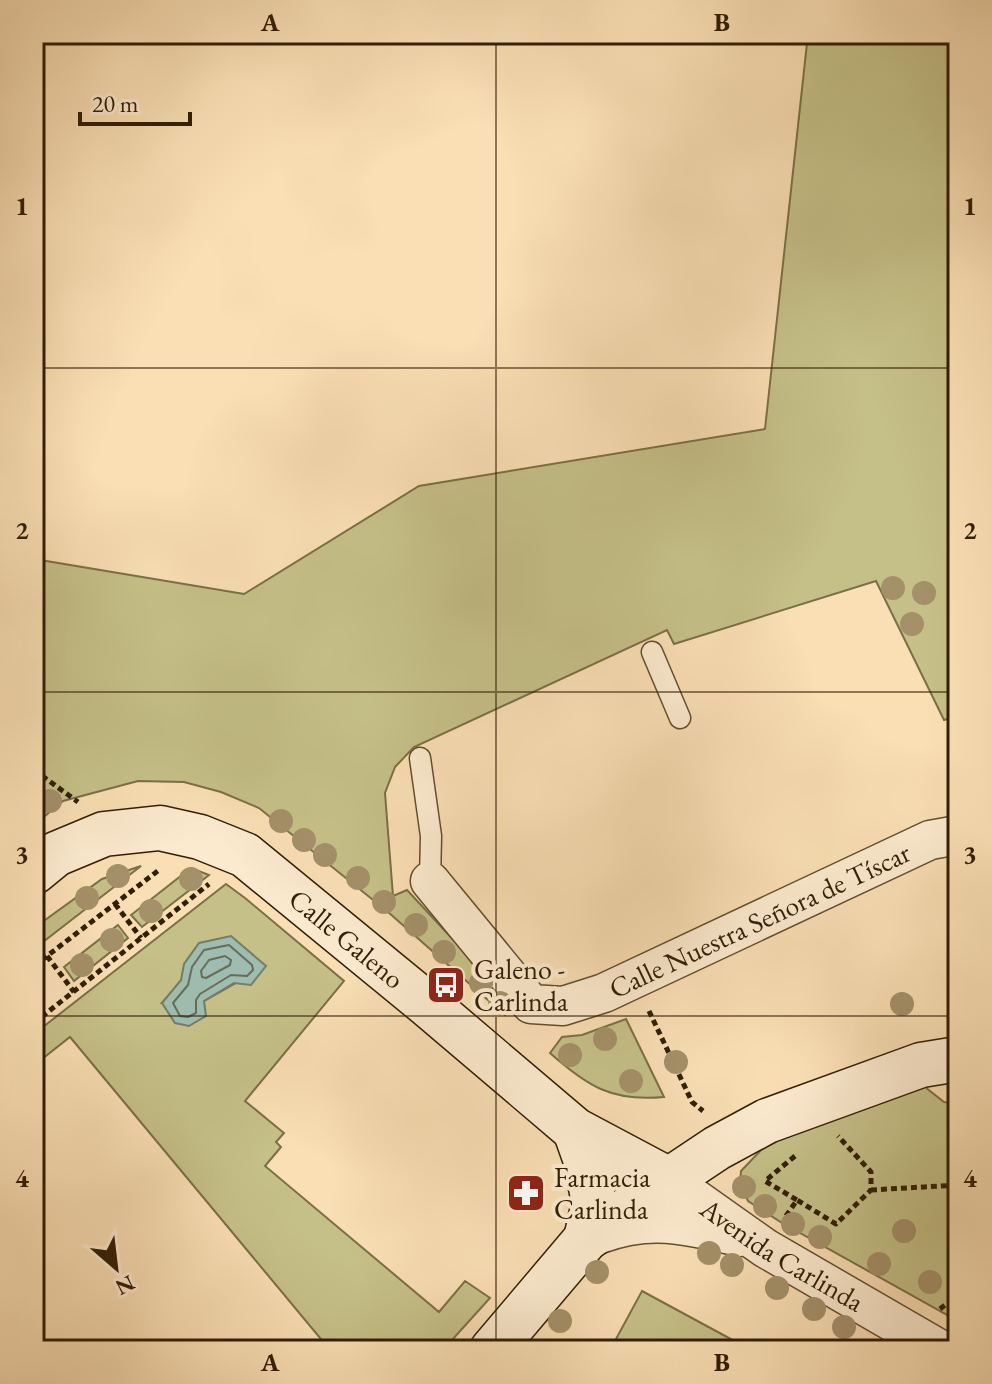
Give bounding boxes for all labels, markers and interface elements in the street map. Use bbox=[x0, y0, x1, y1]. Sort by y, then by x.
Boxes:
text: A bbox=[260, 5, 280, 39]
text: B bbox=[714, 5, 730, 39]
scale bar bbox=[80, 76, 190, 126]
text: 20 m bbox=[92, 88, 139, 119]
text: 1 bbox=[15, 189, 29, 223]
text: 1 bbox=[963, 189, 977, 223]
text: 2 bbox=[15, 513, 29, 547]
text: 2 bbox=[963, 513, 977, 547]
street label: Calle Nuestra Señora de Tíscar bbox=[603, 834, 916, 1006]
text: 3 bbox=[15, 837, 29, 871]
text: 3 bbox=[963, 837, 977, 871]
street label: Calle Galeno bbox=[282, 881, 412, 997]
place label: Galeno - Carlinda bbox=[474, 951, 569, 1019]
bus stop icon: Galeno - Carlinda bbox=[425, 964, 467, 1006]
place label: Farmacia Carlinda bbox=[554, 1159, 651, 1227]
text: 4 bbox=[15, 1161, 29, 1195]
text: 4 bbox=[963, 1161, 977, 1195]
pharmacy icon: Farmacia Carlinda bbox=[505, 1172, 547, 1214]
street label: Avenida Carlinda bbox=[693, 1189, 871, 1320]
north arrow bbox=[76, 1228, 156, 1308]
text: N bbox=[110, 1268, 140, 1302]
text: A bbox=[260, 1345, 280, 1379]
text: B bbox=[714, 1345, 730, 1379]

